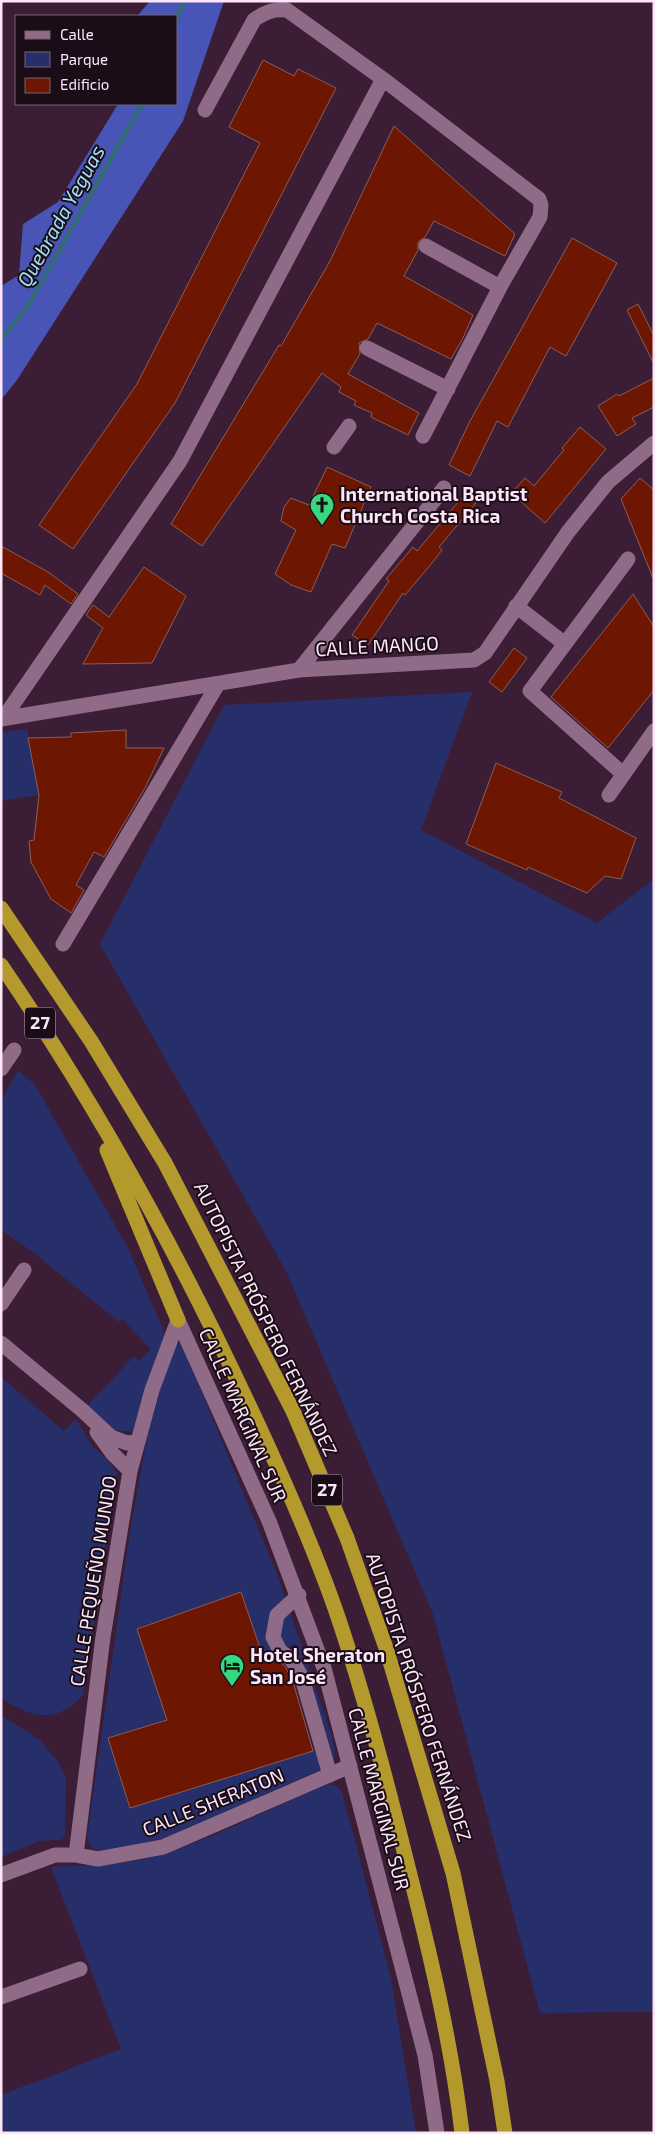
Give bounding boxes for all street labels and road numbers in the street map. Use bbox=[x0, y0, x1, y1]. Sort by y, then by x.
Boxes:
street label: CALLE MANGO bbox=[315, 631, 439, 660]
road number: 27 bbox=[25, 1008, 55, 1038]
street label: AUTOPISTA PRÓSPERO FERNÁNDEZ bbox=[190, 1178, 343, 1460]
street label: CALLE MARGINAL SUR bbox=[195, 1324, 292, 1505]
street label: CALLE PEQUEÑO MUNDO bbox=[64, 1474, 121, 1688]
road number: 27 bbox=[312, 1474, 342, 1506]
street label: AUTOPISTA PRÓSPERO FERNÁNDEZ bbox=[362, 1550, 477, 1844]
street label: CALLE MARGINAL SUR bbox=[344, 1705, 415, 1893]
street label: CALLE SHERATON bbox=[139, 1763, 287, 1840]

